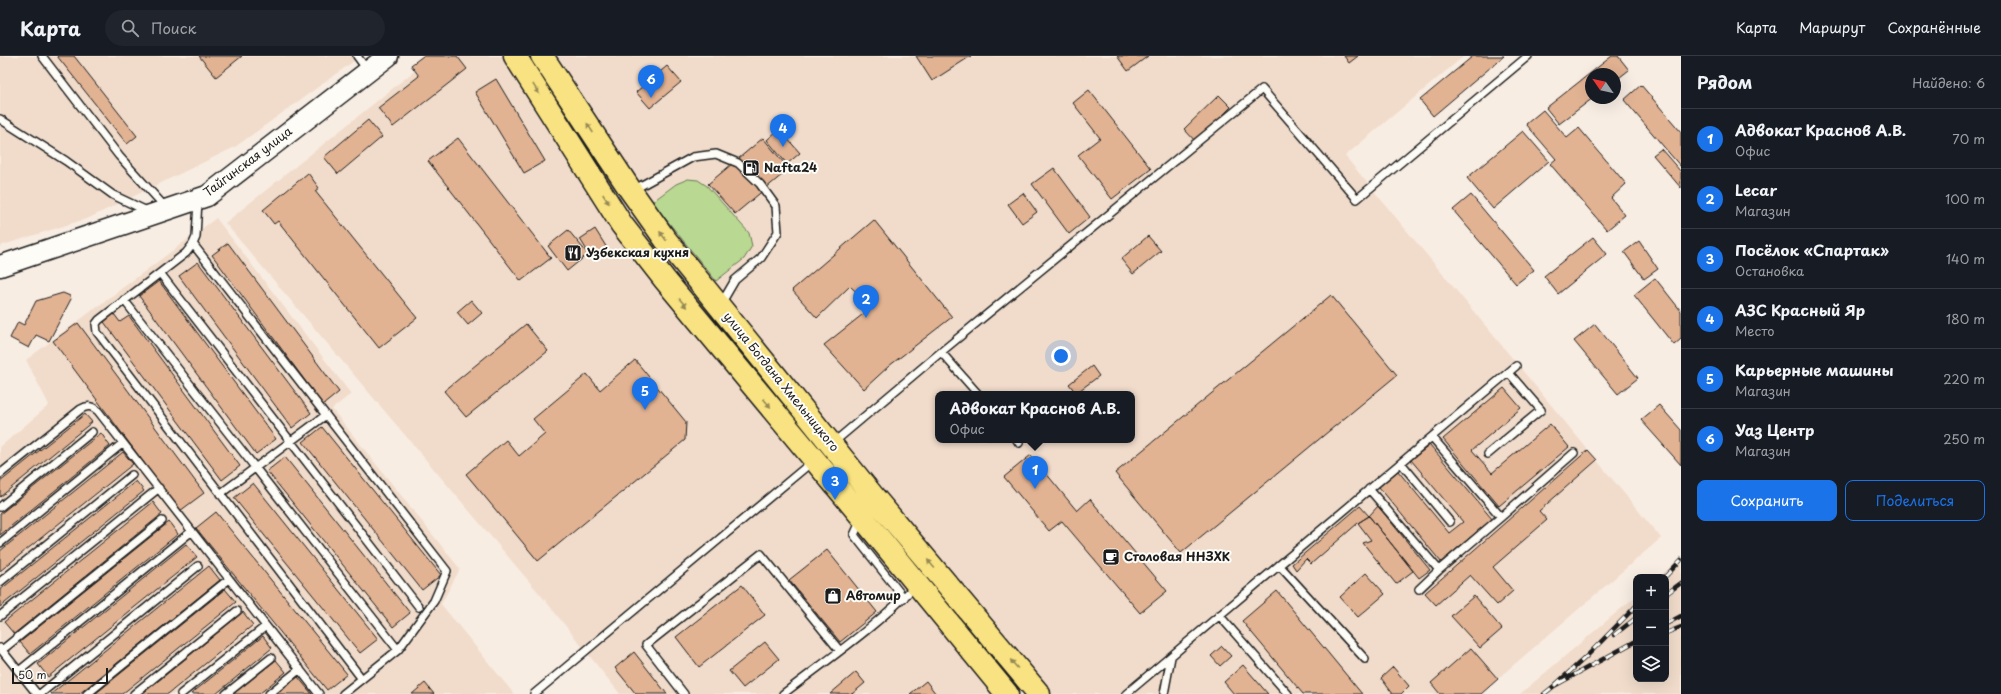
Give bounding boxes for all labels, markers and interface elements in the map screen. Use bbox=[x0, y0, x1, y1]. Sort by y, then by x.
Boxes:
search box bbox=[105, 10, 385, 46]
text: Карта bbox=[20, 14, 81, 42]
text: Поиск bbox=[151, 16, 196, 39]
icon: search bbox=[119, 17, 141, 39]
text: Карта bbox=[1736, 17, 1777, 38]
text: Маршрут bbox=[1799, 17, 1865, 38]
text: Сохранённые bbox=[1887, 17, 1981, 38]
pin: 6 bbox=[638, 65, 664, 98]
north arrow bbox=[1585, 68, 1621, 104]
text: Рядом bbox=[1697, 69, 1752, 95]
text: Найдено: 6 bbox=[1912, 73, 1985, 92]
one-way arrow bbox=[532, 83, 539, 95]
pin: 4 bbox=[770, 114, 796, 147]
text: Адвокат Краснов А.В. bbox=[1735, 118, 1906, 141]
street label: Тайгинская улица bbox=[199, 122, 296, 201]
one-way arrow bbox=[586, 123, 594, 133]
text: 1 bbox=[1707, 129, 1713, 148]
text: 70 m bbox=[1952, 129, 1985, 148]
text: Офис bbox=[1735, 141, 1770, 160]
fuel station icon: Nafta24 bbox=[741, 158, 761, 178]
place label: Nafta24 bbox=[764, 158, 817, 176]
text: Lecar bbox=[1735, 178, 1777, 201]
text: 2 bbox=[1705, 189, 1715, 208]
text: 100 m bbox=[1945, 189, 1985, 208]
one-way arrow bbox=[602, 193, 609, 205]
text: Магазин bbox=[1735, 201, 1791, 220]
one-way arrow bbox=[659, 230, 667, 241]
text: Посёлок «Спартак» bbox=[1735, 238, 1889, 261]
restaurant icon: Узбекская кухня bbox=[563, 243, 583, 263]
place label: Узбекская кухня bbox=[586, 243, 689, 261]
text: 3 bbox=[1706, 249, 1714, 268]
text: 140 m bbox=[1946, 249, 1985, 268]
text: Остановка bbox=[1735, 261, 1804, 280]
pin: 2 bbox=[853, 285, 879, 318]
one-way arrow bbox=[679, 297, 688, 308]
text: АЗС Красный Яр bbox=[1735, 298, 1865, 321]
street label: улица Богдана Хмельницкого bbox=[720, 308, 844, 455]
text: 4 bbox=[1706, 309, 1714, 328]
text: 180 m bbox=[1946, 309, 1985, 328]
text: Место bbox=[1735, 321, 1775, 340]
your location bbox=[1051, 346, 1071, 366]
text: Карьерные машины bbox=[1735, 358, 1893, 381]
text: 5 bbox=[1706, 369, 1714, 388]
text: 220 m bbox=[1943, 369, 1985, 388]
pin: 5 bbox=[632, 377, 658, 410]
text: Магазин bbox=[1735, 381, 1791, 400]
popup bbox=[935, 391, 1135, 443]
text: Адвокат Краснов А.В. bbox=[949, 396, 1121, 419]
one-way arrow bbox=[762, 397, 771, 408]
text: Уаз Центр bbox=[1735, 418, 1815, 441]
text: Офис bbox=[949, 419, 985, 438]
text: 6 bbox=[1705, 429, 1715, 448]
text: 250 m bbox=[1943, 429, 1985, 448]
text: Магазин bbox=[1735, 441, 1791, 460]
pin: 1 bbox=[1022, 456, 1048, 489]
pin: 3 bbox=[822, 467, 848, 500]
button: Сохранить bbox=[1697, 480, 1837, 521]
button: Поделиться bbox=[1845, 480, 1985, 521]
cafe icon: Столовая ННЗХК bbox=[1101, 547, 1121, 567]
place label: Столовая ННЗХК bbox=[1124, 547, 1230, 565]
one-way arrow bbox=[926, 559, 935, 570]
map controls bbox=[1633, 574, 1669, 682]
button: + bbox=[1633, 574, 1669, 610]
shop icon: Автомир bbox=[823, 586, 843, 606]
place label: Автомир bbox=[846, 586, 901, 604]
button: − bbox=[1633, 610, 1669, 646]
button: layers bbox=[1633, 646, 1669, 682]
one-way arrow bbox=[1009, 659, 1018, 669]
scale bar bbox=[12, 666, 108, 685]
text: 50 m bbox=[18, 666, 47, 683]

